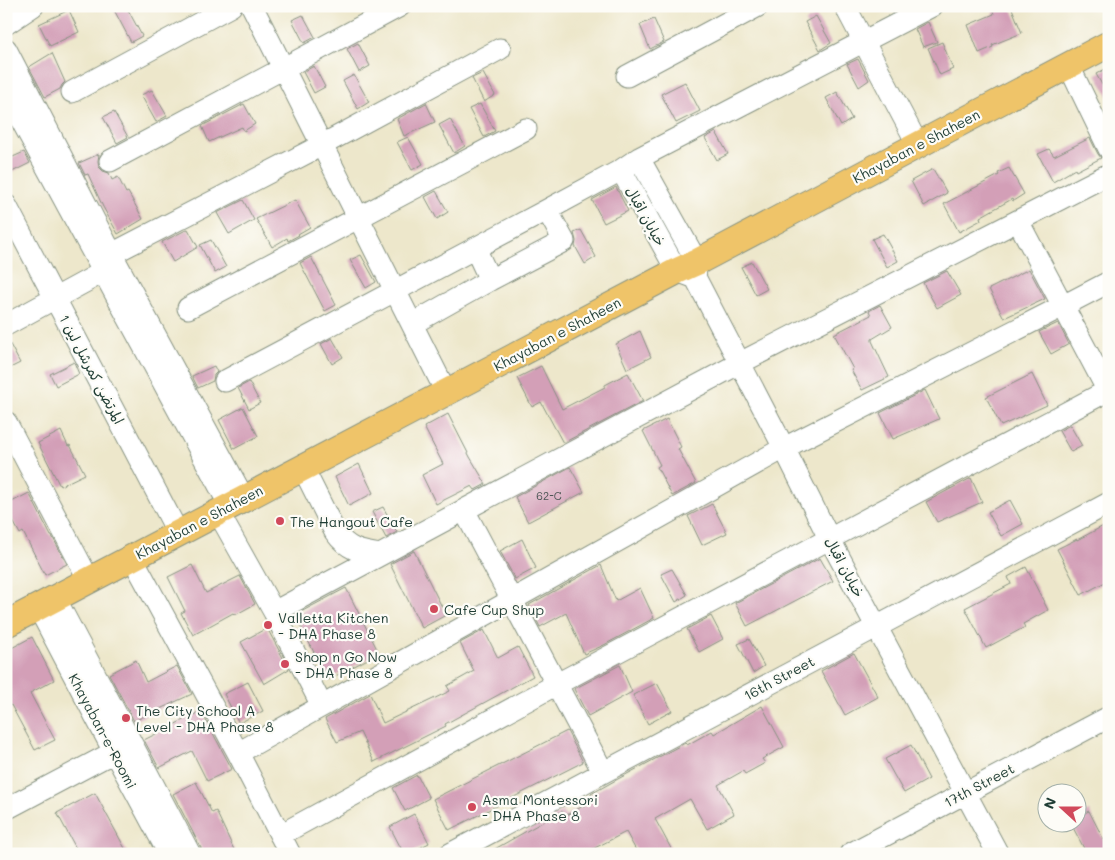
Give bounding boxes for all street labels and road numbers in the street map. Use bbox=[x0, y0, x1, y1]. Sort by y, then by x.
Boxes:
street label: Khayaban e Shaheen bbox=[849, 104, 983, 188]
street label: خیابان اقبال bbox=[622, 183, 670, 249]
street label: Khayaban e Shaheen bbox=[490, 292, 624, 376]
street label: المرتضیٰ کمرشل لین 1 bbox=[55, 311, 129, 427]
street label: Khayaban e Shaheen bbox=[132, 480, 266, 564]
street label: خیابان اقبال bbox=[821, 533, 869, 601]
street label: 16th Street bbox=[740, 651, 818, 705]
street label: Khayaban-e-Roomi bbox=[65, 670, 141, 792]
street label: 17th Street bbox=[940, 759, 1018, 811]

